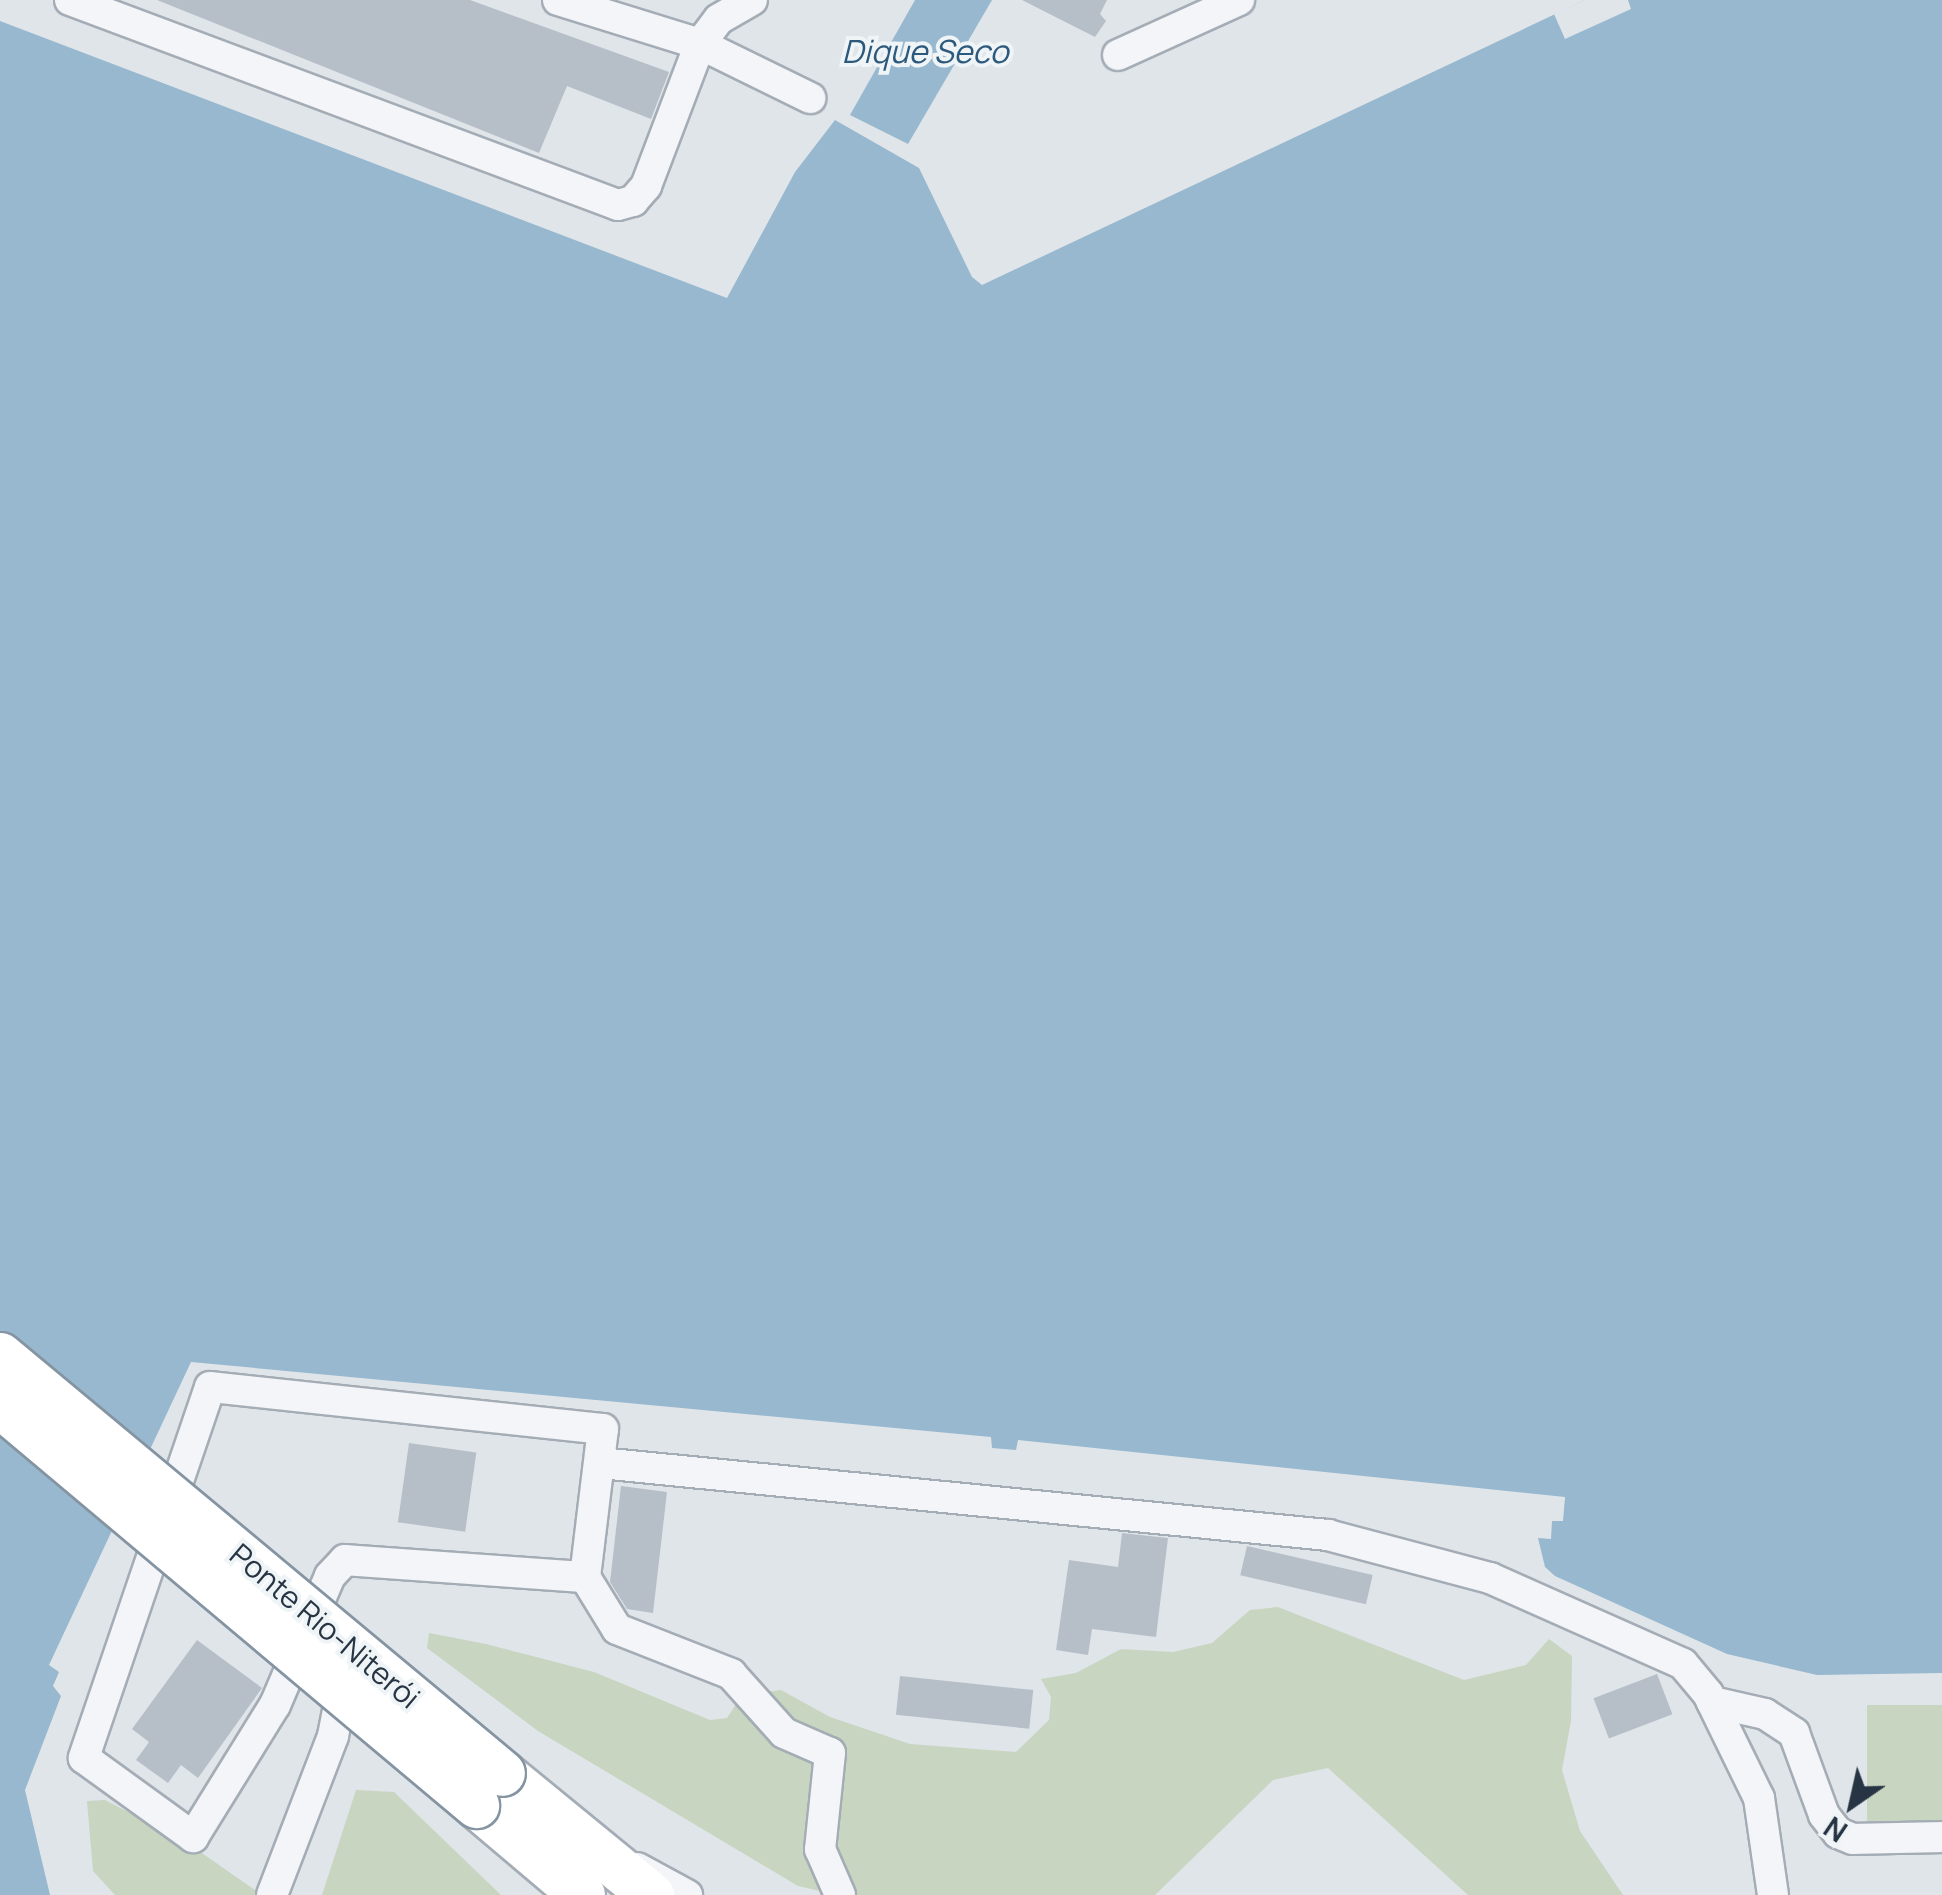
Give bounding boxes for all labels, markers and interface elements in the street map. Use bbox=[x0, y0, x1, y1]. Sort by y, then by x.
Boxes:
water label: Dique Seco bbox=[842, 32, 1008, 70]
street label: Ponte Rio-Niterói bbox=[223, 1536, 427, 1716]
north arrow bbox=[1802, 1755, 1902, 1855]
text: N bbox=[1816, 1809, 1854, 1851]

